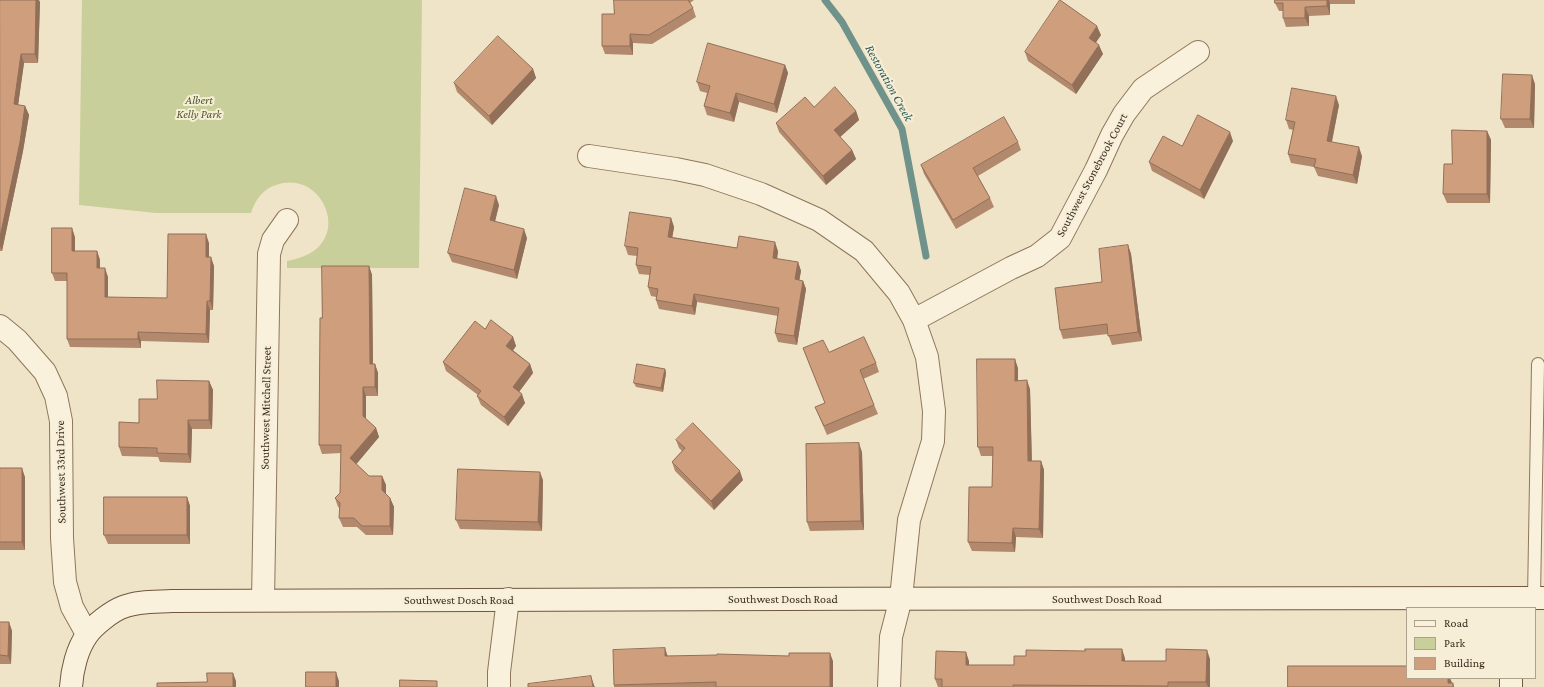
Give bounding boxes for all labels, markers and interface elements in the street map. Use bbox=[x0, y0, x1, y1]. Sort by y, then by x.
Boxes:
water label: Restoration Creek bbox=[862, 42, 916, 124]
park label: Albert Kelly Park bbox=[176, 93, 222, 121]
street label: Southwest Stonebrook Court bbox=[1053, 111, 1131, 239]
street label: Southwest Mitchell Street bbox=[258, 346, 274, 470]
street label: Southwest 33rd Drive bbox=[53, 420, 69, 524]
street label: Southwest Dosch Road bbox=[728, 592, 838, 606]
street label: Southwest Dosch Road bbox=[1052, 592, 1162, 606]
street label: Southwest Dosch Road bbox=[404, 593, 514, 607]
legend bbox=[1406, 607, 1536, 679]
text: Road bbox=[1444, 616, 1468, 630]
text: Park bbox=[1444, 636, 1465, 650]
text: Building bbox=[1444, 656, 1485, 670]

